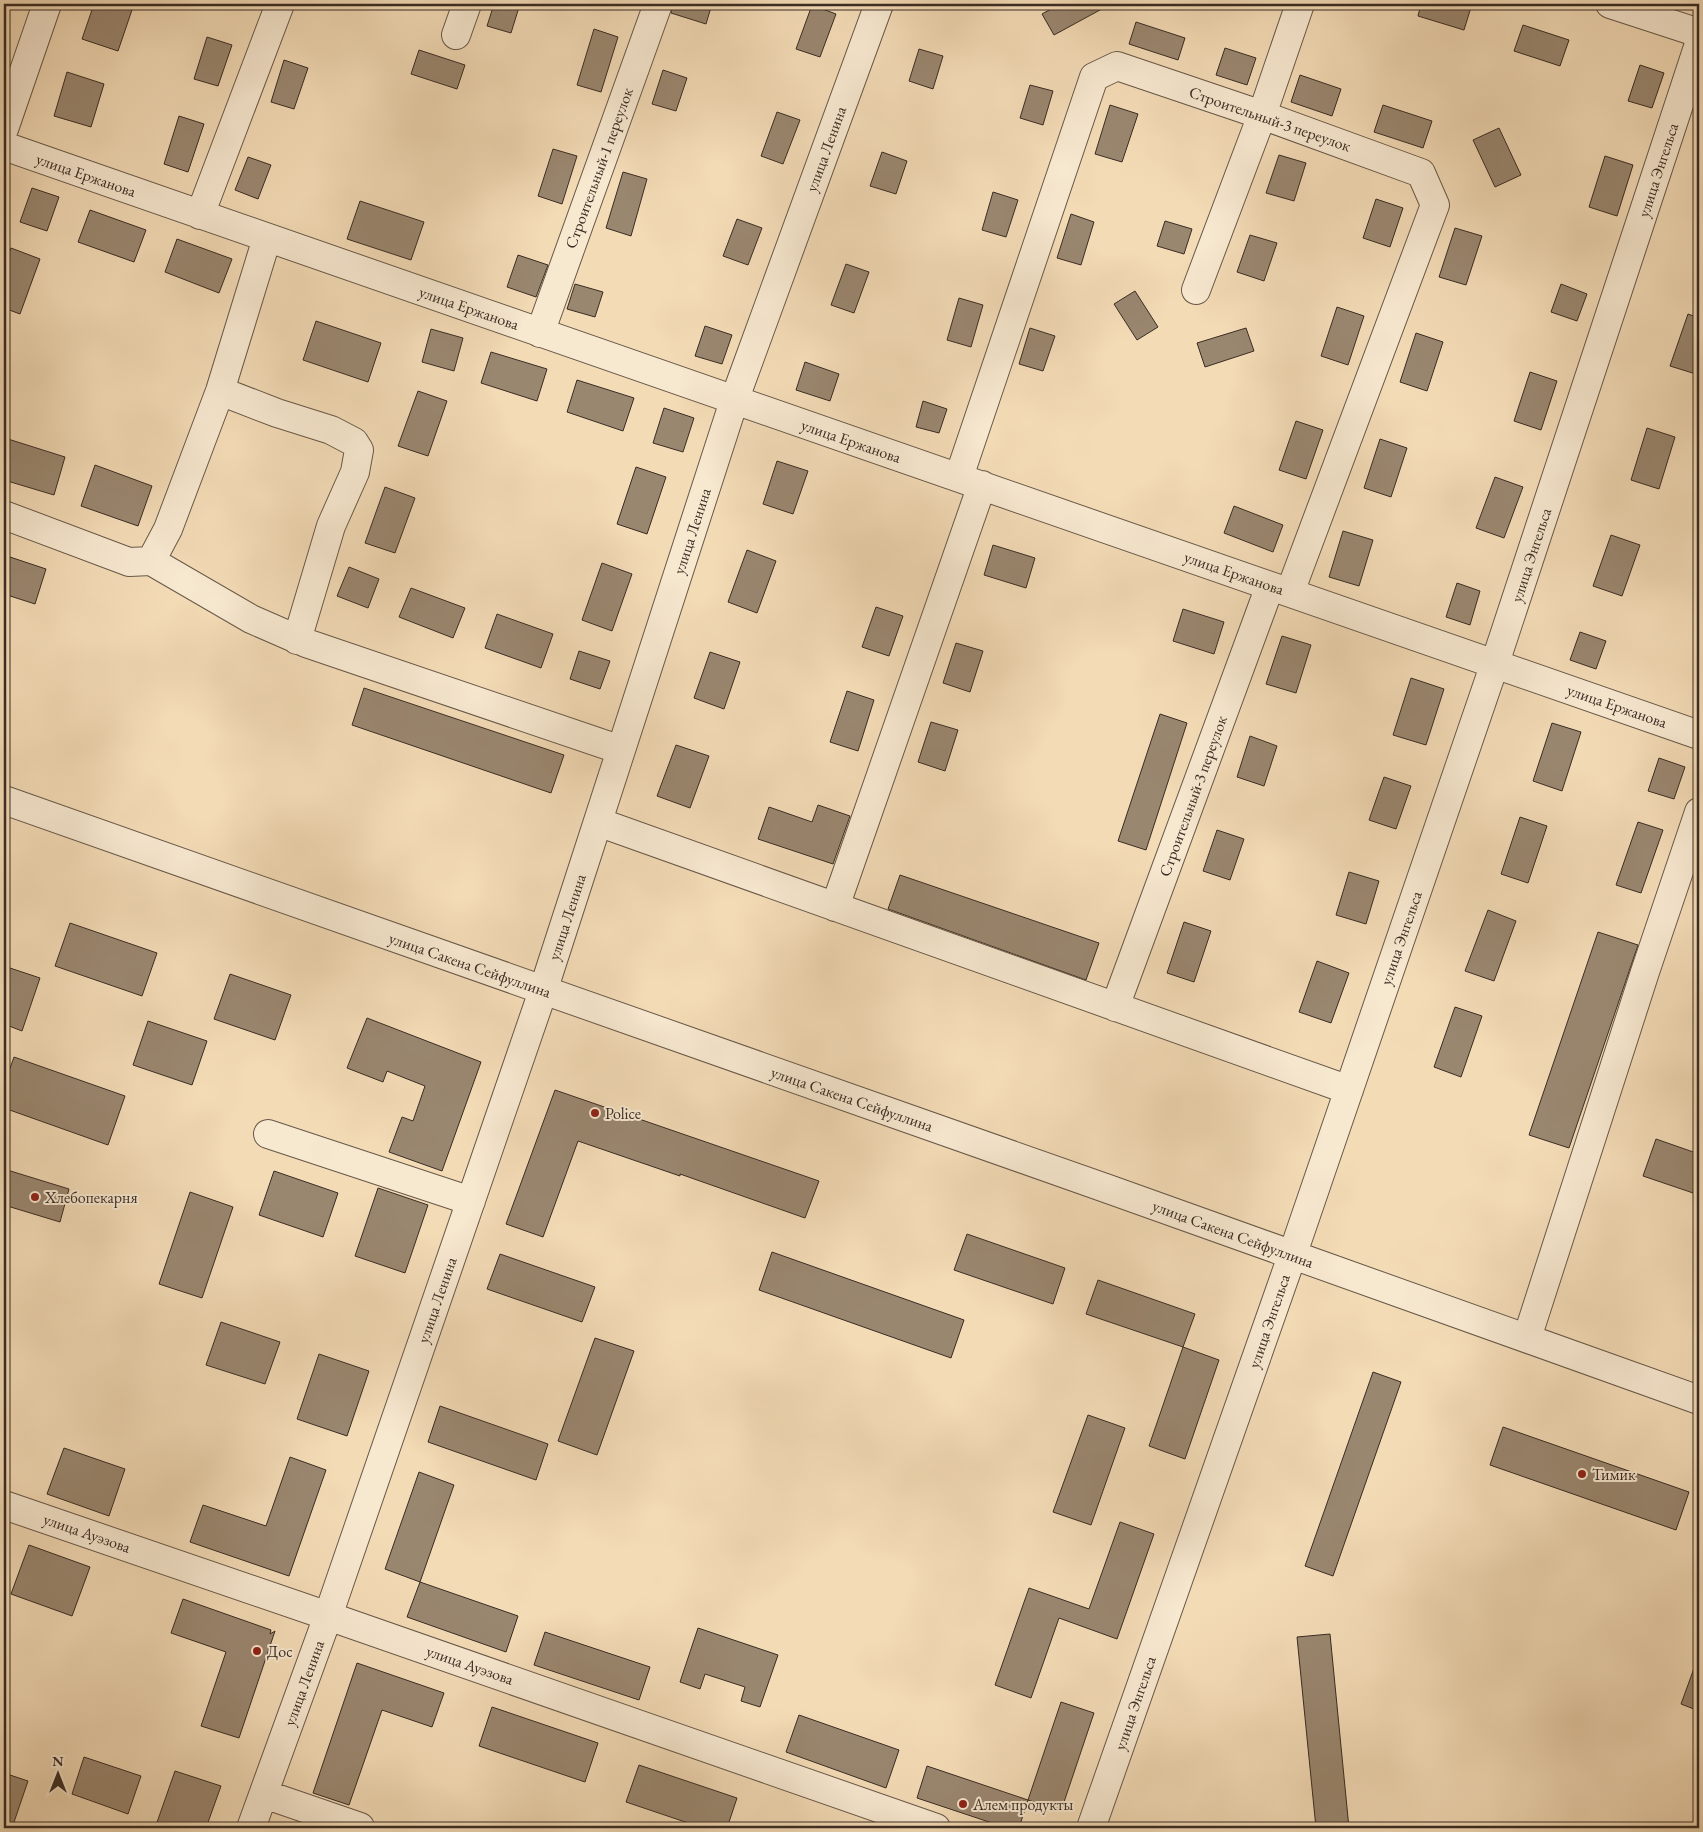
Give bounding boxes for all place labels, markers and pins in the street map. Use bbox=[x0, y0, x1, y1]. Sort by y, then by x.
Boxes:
place label: Police bbox=[605, 1103, 641, 1124]
marker: Police bbox=[589, 1107, 601, 1119]
place label: Хлебопекарня bbox=[44, 1187, 138, 1208]
marker: Хлебопекарня bbox=[29, 1191, 41, 1203]
place label: Тимик bbox=[1592, 1464, 1636, 1485]
marker: Тимик bbox=[1576, 1468, 1588, 1480]
place label: Дос bbox=[267, 1641, 293, 1662]
marker: Дос bbox=[251, 1645, 263, 1657]
place label: Алем продукты bbox=[972, 1794, 1074, 1815]
marker: Алем продукты bbox=[957, 1798, 969, 1810]

